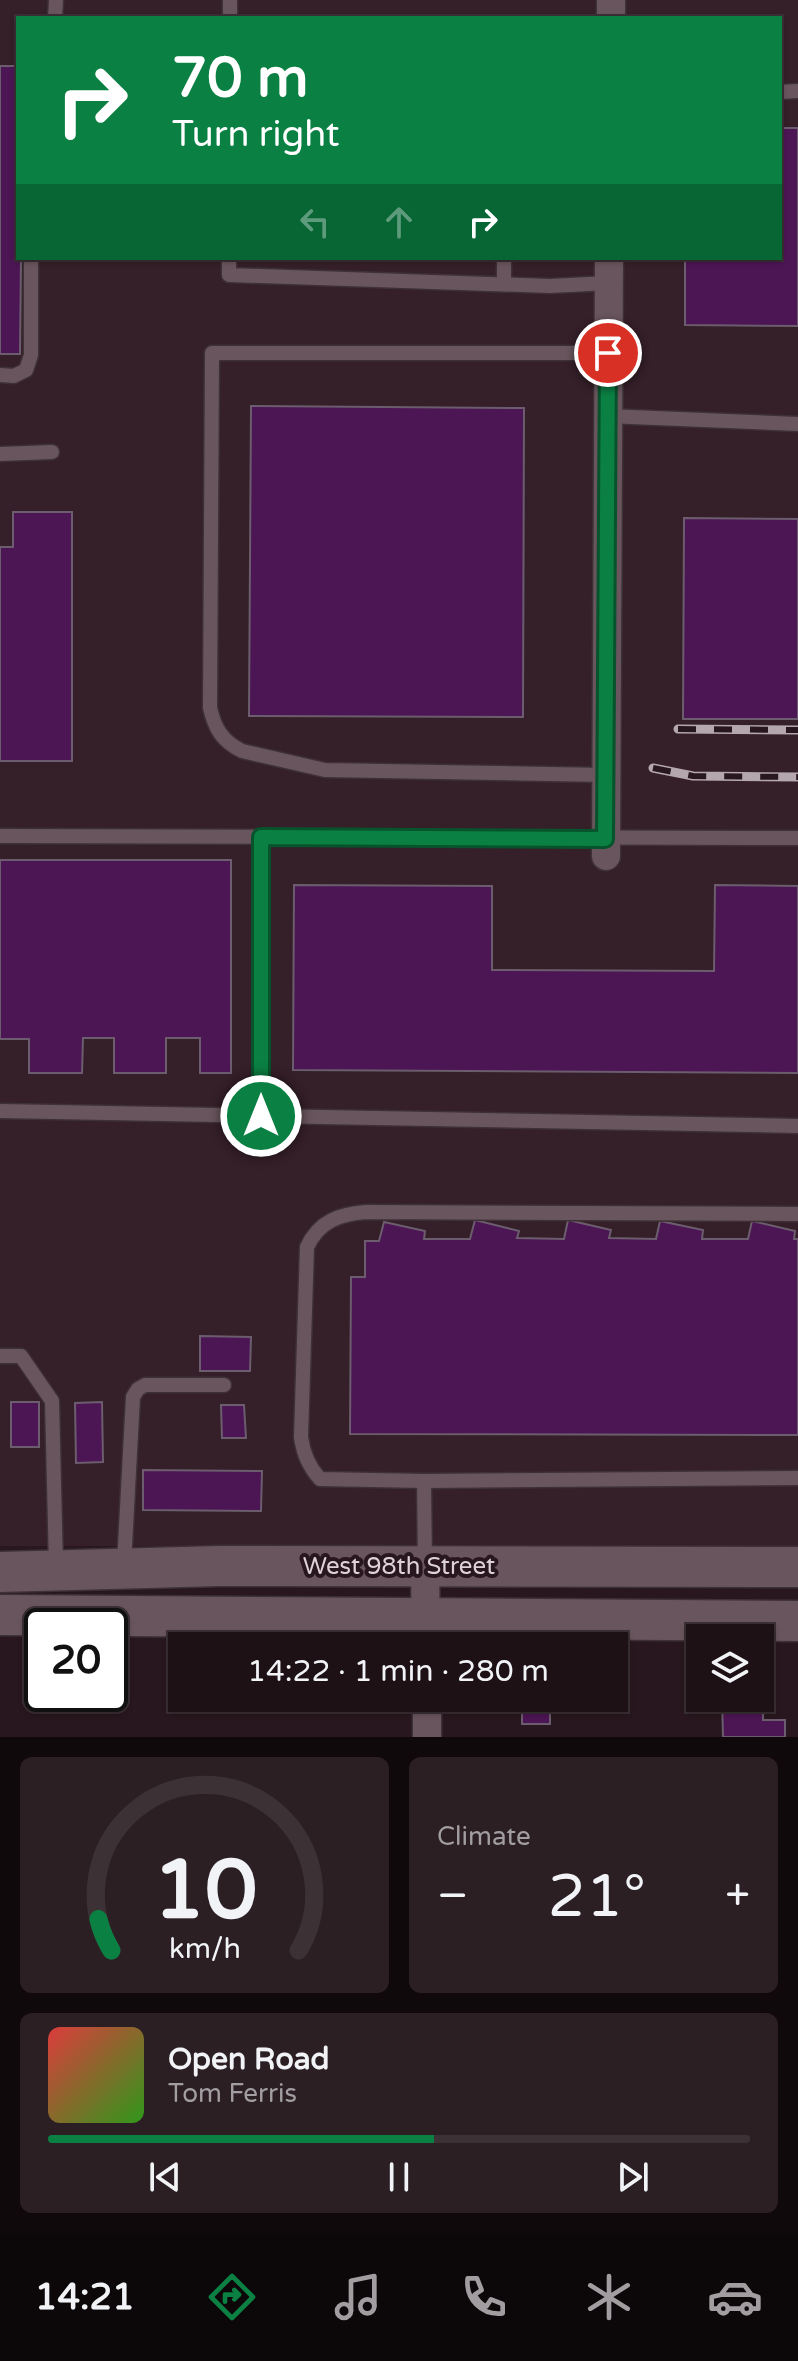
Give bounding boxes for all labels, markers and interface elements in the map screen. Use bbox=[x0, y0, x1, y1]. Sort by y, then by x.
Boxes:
text: 70 m bbox=[172, 45, 308, 112]
icon: right bbox=[40, 48, 144, 152]
text: Turn right bbox=[172, 113, 339, 156]
icon: left bbox=[293, 200, 337, 244]
icon: ahead bbox=[377, 200, 421, 244]
icon: right bbox=[461, 200, 505, 244]
pin bbox=[574, 319, 642, 387]
icon: arrive bbox=[586, 331, 630, 375]
position arrow bbox=[219, 1074, 303, 1158]
street label: West 98th Street bbox=[303, 1552, 495, 1581]
speed limit sign: 20 bbox=[24, 1608, 128, 1712]
map controls bbox=[686, 1624, 774, 1712]
button: layers bbox=[686, 1624, 774, 1712]
text: 14:22 · 1 min · 280 m bbox=[247, 1653, 549, 1690]
text: Climate bbox=[437, 1821, 531, 1852]
text: 10 bbox=[152, 1841, 257, 1941]
text: 21° bbox=[548, 1861, 646, 1933]
text: − bbox=[437, 1870, 468, 1923]
text: + bbox=[725, 1870, 750, 1923]
text: km/h bbox=[169, 1932, 240, 1966]
text: Open Road bbox=[168, 2041, 329, 2078]
text: Tom Ferris bbox=[168, 2078, 297, 2109]
icon: previous bbox=[143, 2155, 187, 2199]
icon: pause bbox=[377, 2155, 421, 2199]
icon: next bbox=[611, 2155, 655, 2199]
icon: directions bbox=[204, 2269, 260, 2325]
icon: music bbox=[330, 2269, 386, 2325]
icon: phone bbox=[456, 2269, 512, 2325]
icon: climate bbox=[581, 2269, 637, 2325]
icon: car bbox=[707, 2269, 763, 2325]
text: 14:21 bbox=[35, 2276, 135, 2319]

